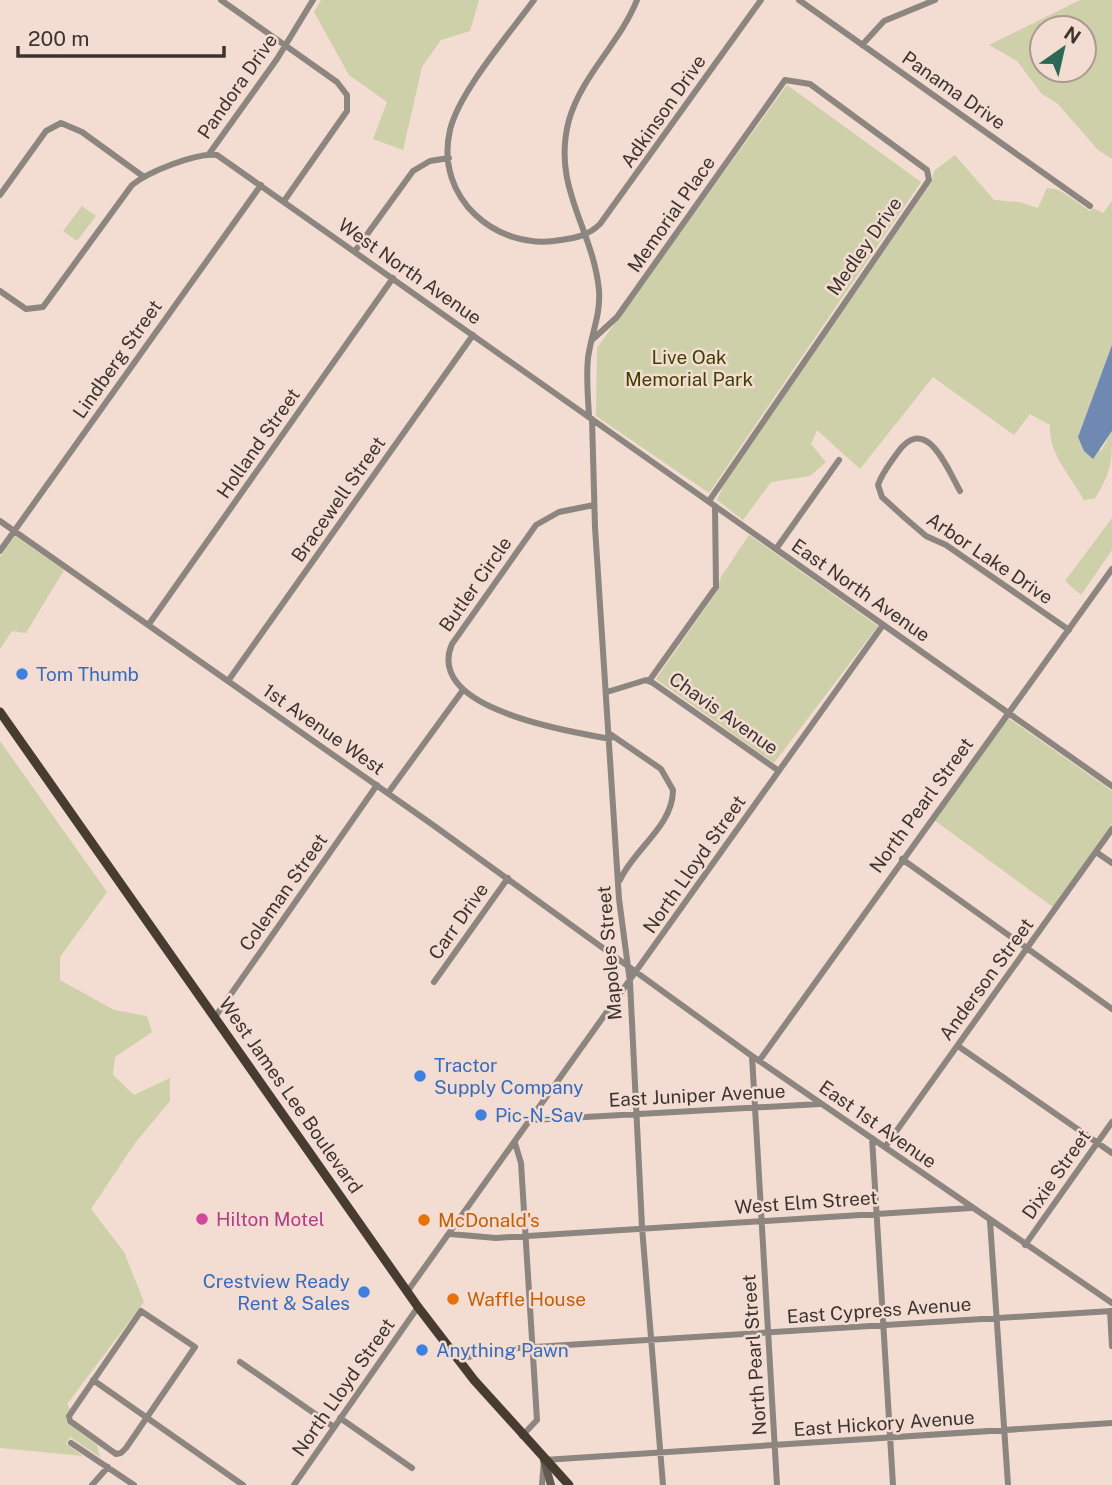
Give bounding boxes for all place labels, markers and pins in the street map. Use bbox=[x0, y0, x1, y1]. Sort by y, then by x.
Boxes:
place label: Tom Thumb bbox=[36, 663, 139, 685]
marker: Tom Thumb bbox=[14, 666, 30, 682]
place label: Tractor Supply Company bbox=[434, 1054, 583, 1098]
marker: Tractor Supply Company bbox=[412, 1068, 428, 1084]
place label: Pic-N-Sav bbox=[495, 1104, 583, 1126]
marker: Pic-N-Sav bbox=[473, 1107, 489, 1123]
place label: Hilton Motel bbox=[216, 1208, 325, 1230]
place label: McDonald's bbox=[438, 1209, 540, 1231]
marker: Hilton Motel bbox=[194, 1211, 210, 1227]
marker: McDonald's bbox=[416, 1212, 432, 1228]
place label: Crestview Ready Rent & Sales bbox=[203, 1270, 350, 1314]
marker: Crestview Ready Rent & Sales bbox=[356, 1284, 372, 1300]
place label: Waffle House bbox=[467, 1288, 586, 1310]
marker: Waffle House bbox=[445, 1291, 461, 1307]
place label: Anything Pawn bbox=[436, 1339, 569, 1361]
marker: Anything Pawn bbox=[414, 1342, 430, 1358]

